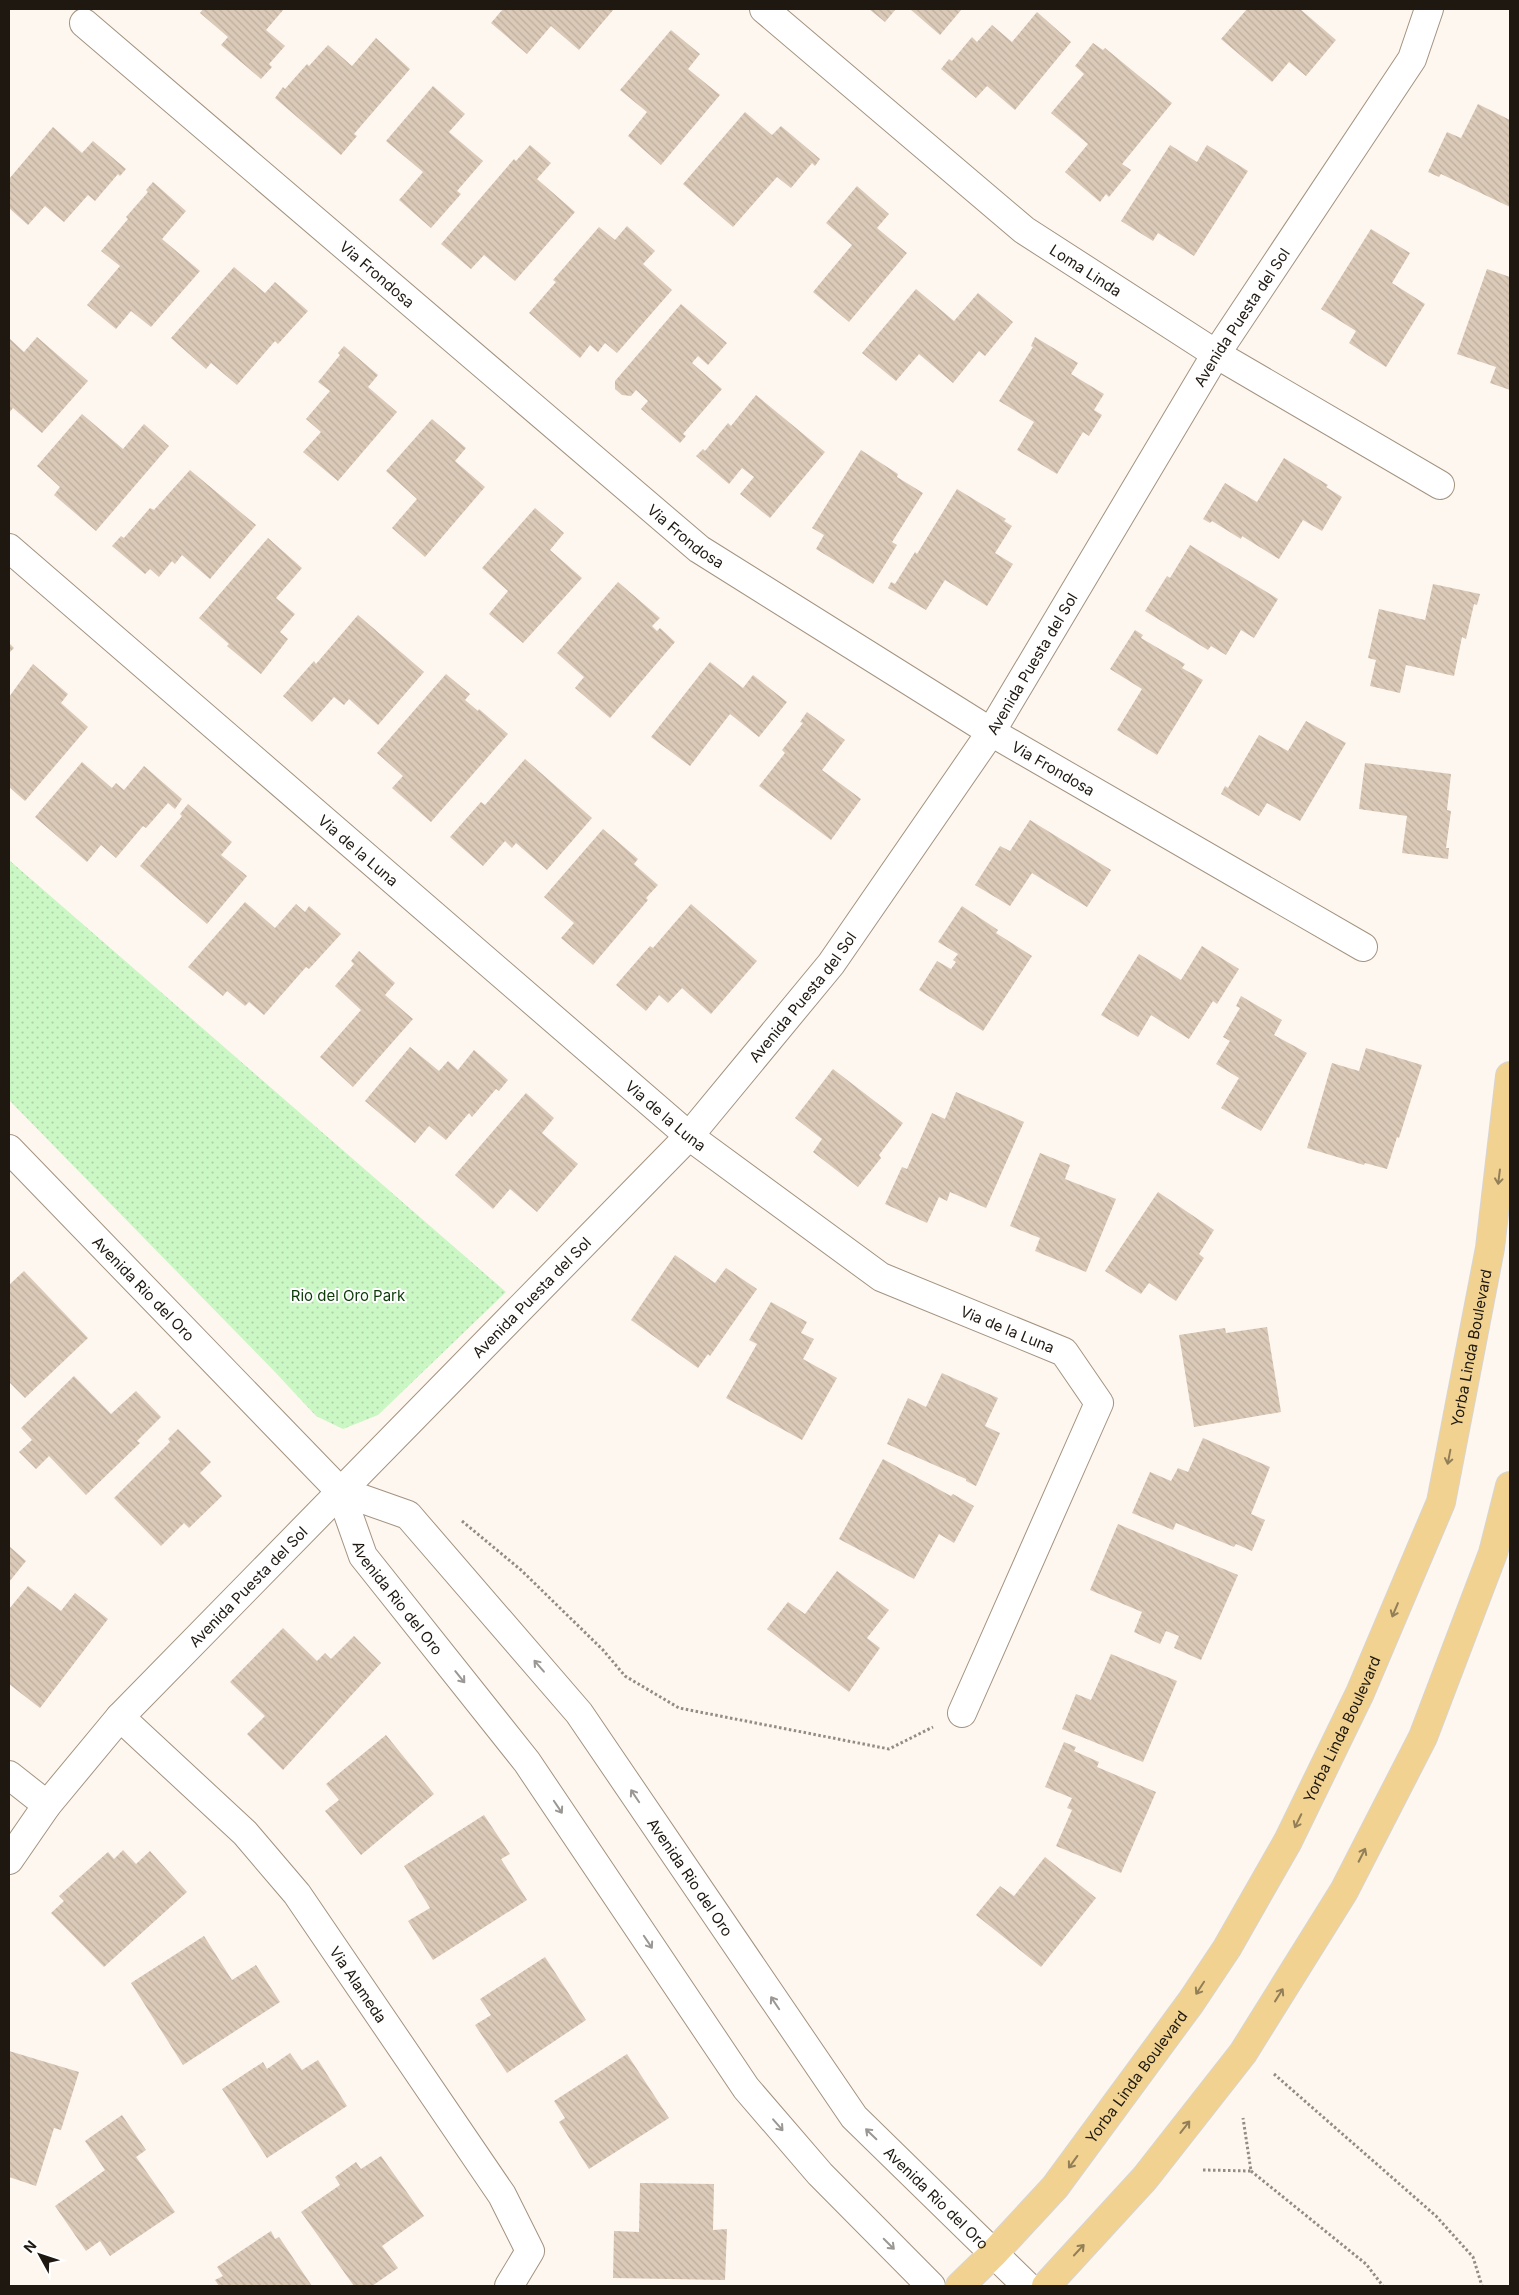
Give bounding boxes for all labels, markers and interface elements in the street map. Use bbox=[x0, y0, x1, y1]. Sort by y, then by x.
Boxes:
street label: Via Frondosa bbox=[336, 236, 419, 311]
street label: Loma Linda bbox=[1046, 240, 1126, 300]
street label: Avenida Puesta del Sol bbox=[1189, 244, 1293, 390]
street label: Via Frondosa bbox=[644, 500, 728, 572]
street label: Avenida Puesta del Sol bbox=[982, 589, 1081, 738]
street label: Via Frondosa bbox=[1008, 737, 1098, 800]
street label: Via de la Luna bbox=[315, 810, 402, 890]
street label: Avenida Puesta del Sol bbox=[745, 928, 860, 1066]
street label: Via de la Luna bbox=[622, 1076, 710, 1155]
one-way arrow bbox=[1494, 1169, 1504, 1185]
street label: Avenida Rio del Oro bbox=[89, 1232, 199, 1345]
street label: Avenida Puesta del Sol bbox=[468, 1233, 595, 1361]
street label: Yorba Linda Boulevard bbox=[1446, 1267, 1495, 1428]
park label: Rio del Oro Park bbox=[291, 1286, 406, 1305]
street label: Via de la Luna bbox=[958, 1301, 1057, 1357]
one-way arrow bbox=[1444, 1449, 1454, 1465]
street label: Avenida Puesta del Sol bbox=[185, 1522, 311, 1651]
street label: Avenida Rio del Oro bbox=[349, 1538, 447, 1659]
one-way arrow bbox=[1389, 1602, 1399, 1617]
street label: Yorba Linda Boulevard bbox=[1299, 1653, 1384, 1806]
one-way arrow bbox=[533, 1659, 544, 1672]
one-way arrow bbox=[454, 1670, 465, 1683]
one-way arrow bbox=[630, 1789, 640, 1803]
one-way arrow bbox=[552, 1800, 563, 1814]
one-way arrow bbox=[1293, 1813, 1302, 1828]
street label: Avenida Rio del Oro bbox=[644, 1814, 737, 1940]
one-way arrow bbox=[1357, 1848, 1367, 1863]
one-way arrow bbox=[643, 1935, 653, 1949]
street label: Via Alameda bbox=[326, 1942, 391, 2026]
one-way arrow bbox=[1195, 1981, 1205, 1995]
one-way arrow bbox=[1274, 1988, 1284, 2002]
one-way arrow bbox=[770, 1996, 780, 2010]
street label: Yorba Linda Boulevard bbox=[1081, 2007, 1191, 2147]
one-way arrow bbox=[773, 2119, 784, 2132]
one-way arrow bbox=[1180, 2120, 1190, 2134]
one-way arrow bbox=[865, 2128, 877, 2140]
street label: Avenida Rio del Oro bbox=[880, 2142, 993, 2253]
one-way arrow bbox=[1068, 2155, 1079, 2168]
north arrow bbox=[15, 2230, 65, 2280]
text: N bbox=[20, 2237, 40, 2256]
one-way arrow bbox=[883, 2238, 895, 2250]
one-way arrow bbox=[1073, 2244, 1085, 2257]

